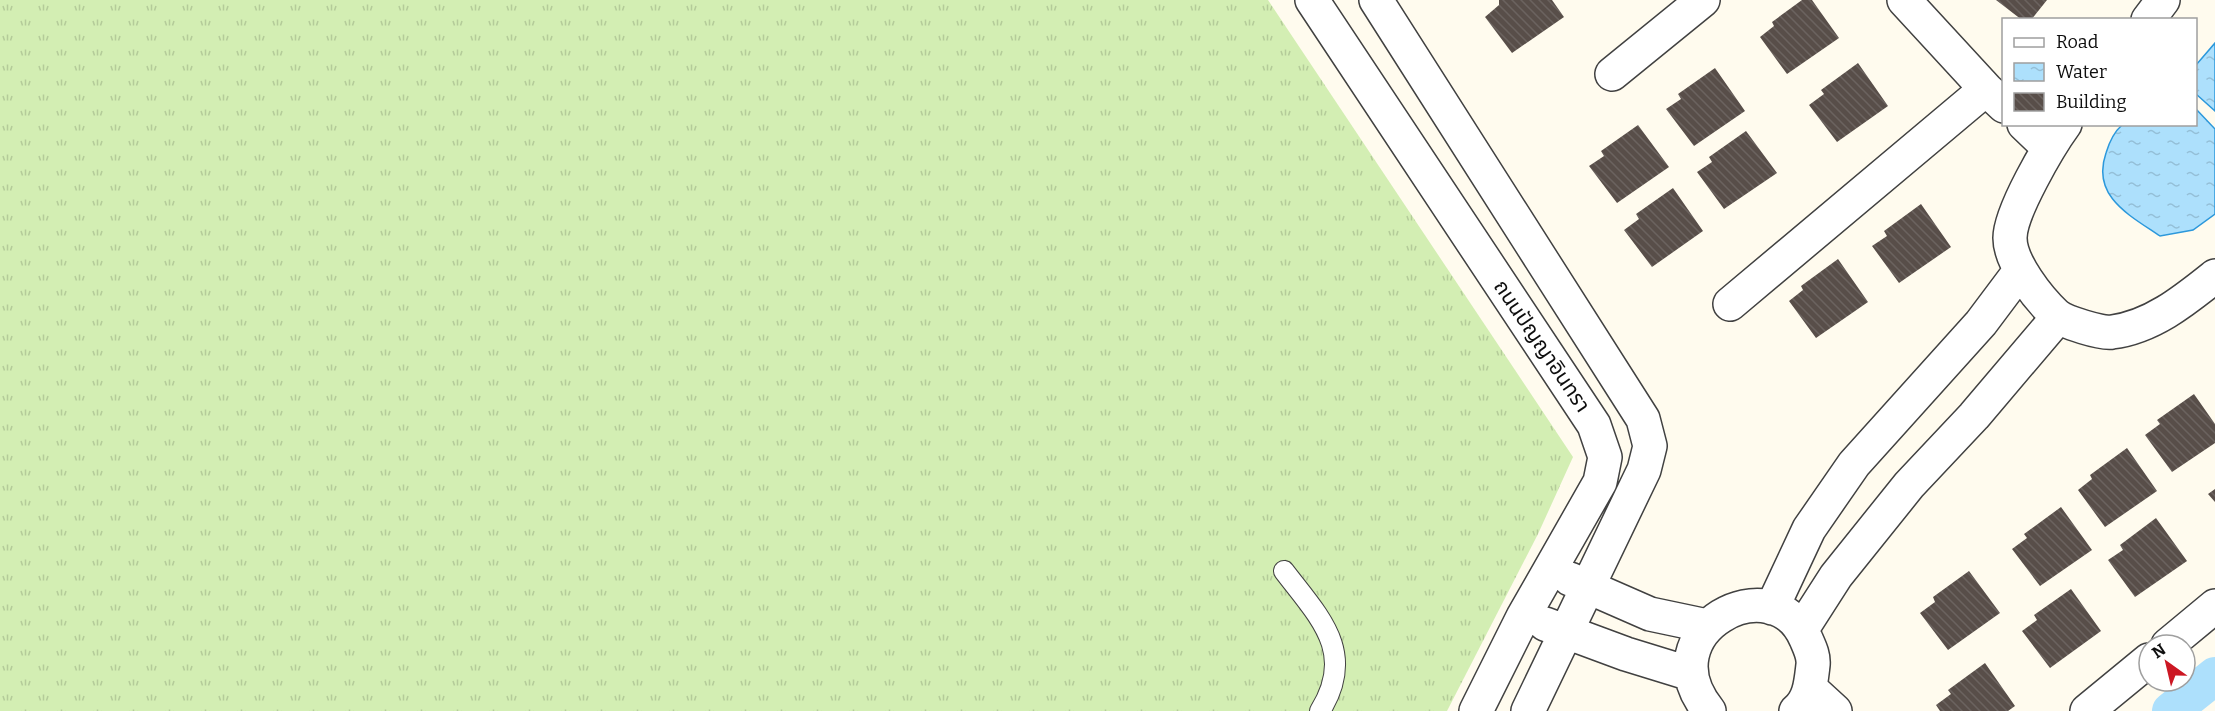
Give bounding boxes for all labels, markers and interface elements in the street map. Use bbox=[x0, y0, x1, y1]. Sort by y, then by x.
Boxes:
legend bbox=[2002, 18, 2197, 126]
text: Road bbox=[2056, 31, 2099, 53]
text: Water bbox=[2056, 61, 2107, 83]
text: Building bbox=[2056, 91, 2127, 113]
street label: ถนนปัญญาอินทรา bbox=[1488, 275, 1596, 417]
north arrow bbox=[2137, 633, 2197, 693]
text: N bbox=[2148, 640, 2169, 662]

